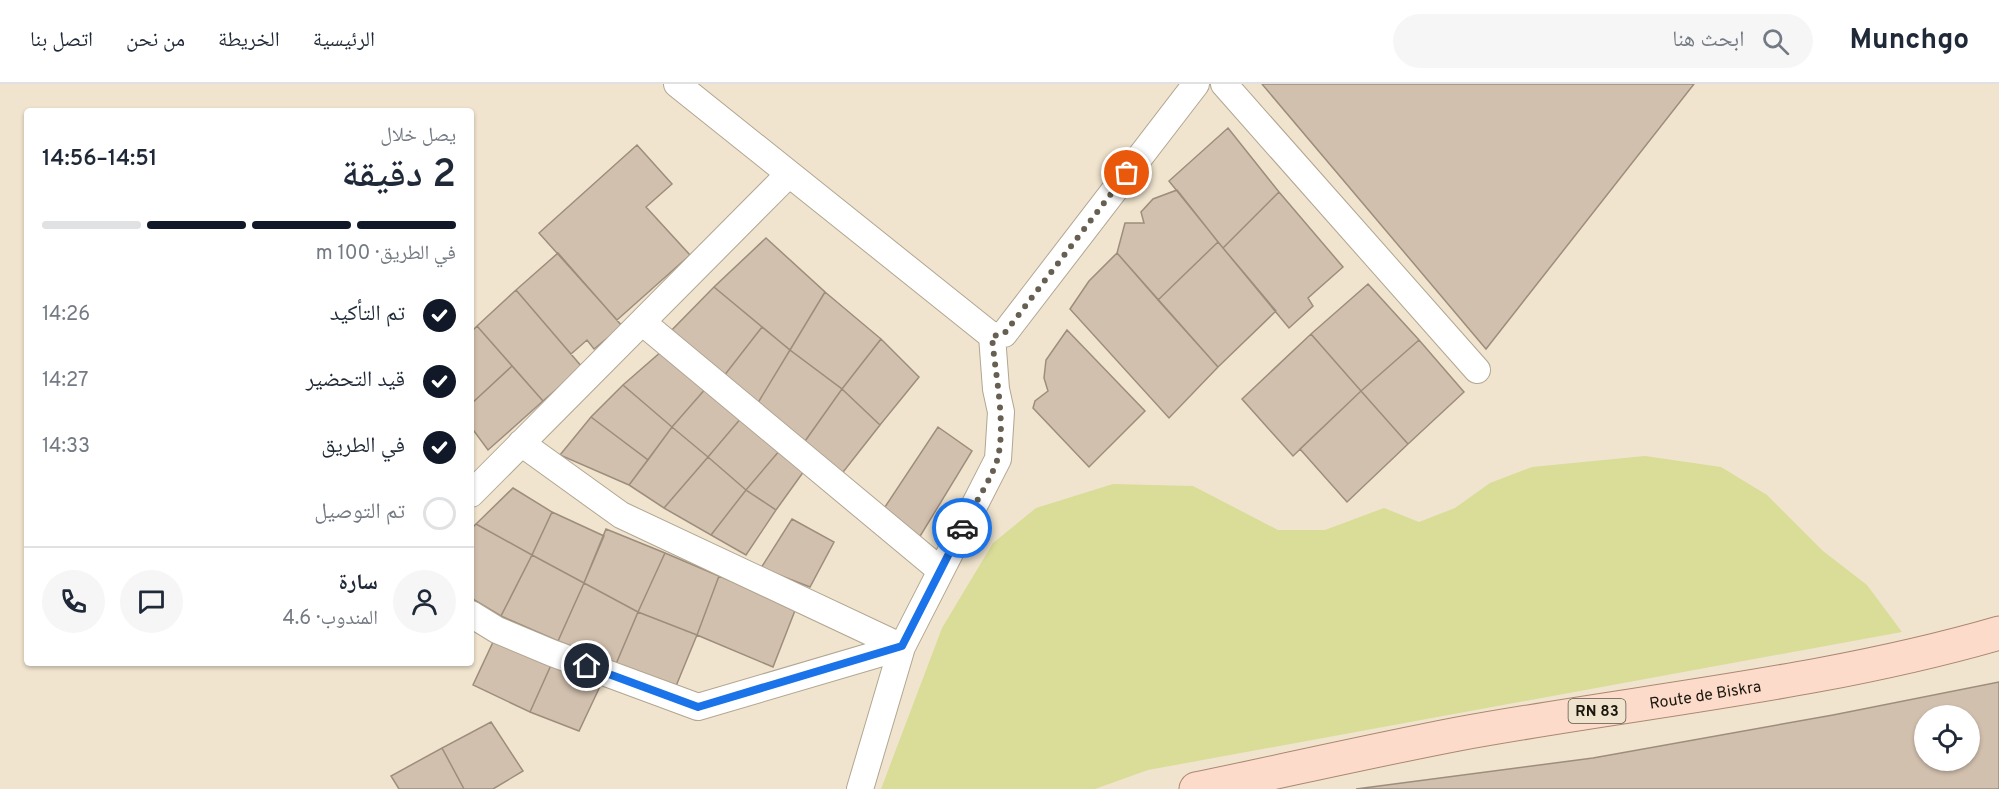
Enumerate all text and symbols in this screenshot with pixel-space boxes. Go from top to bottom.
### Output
search box [1393,14,1813,68]
text: Munchgo [1849,23,1969,59]
icon: search [1759,25,1792,58]
text: اتصل بنا [30,27,93,54]
text: من نحن [126,27,185,54]
text: الخريطة [218,27,280,54]
text: الرئيسية [313,27,375,54]
text: ابحث هنا [1672,27,1744,54]
text: يصل خلال [380,123,456,149]
text: 14:51–14:56 [42,146,157,173]
pin [1101,147,1152,198]
text: 2 دقيقة [342,152,456,201]
icon: bag [1110,156,1143,189]
text: في الطريق · 100 m [316,241,456,267]
icon: check [423,299,456,332]
text: تم التأكيد [330,301,405,328]
text: 14:26 [42,302,90,328]
icon: check [423,365,456,398]
text: قيد التحضير [306,367,405,394]
text: 14:27 [42,368,88,394]
icon: check [423,431,456,464]
text: في الطريق [321,433,405,460]
text: 14:33 [42,434,90,460]
courier [932,498,992,558]
text: تم التوصيل [314,499,405,526]
icon: car [946,512,979,545]
button: phone [42,570,105,633]
button: chat [120,570,183,633]
text: سارة [339,570,378,597]
button: person [393,570,456,633]
text: المندوب · 4.6 [282,606,378,632]
pin [561,640,612,691]
icon: home [570,649,603,682]
street label: Route de Biskra [1648,677,1763,715]
road number: RN 83 [1568,699,1626,723]
map controls [1914,705,1980,771]
button: locate [1914,705,1980,771]

